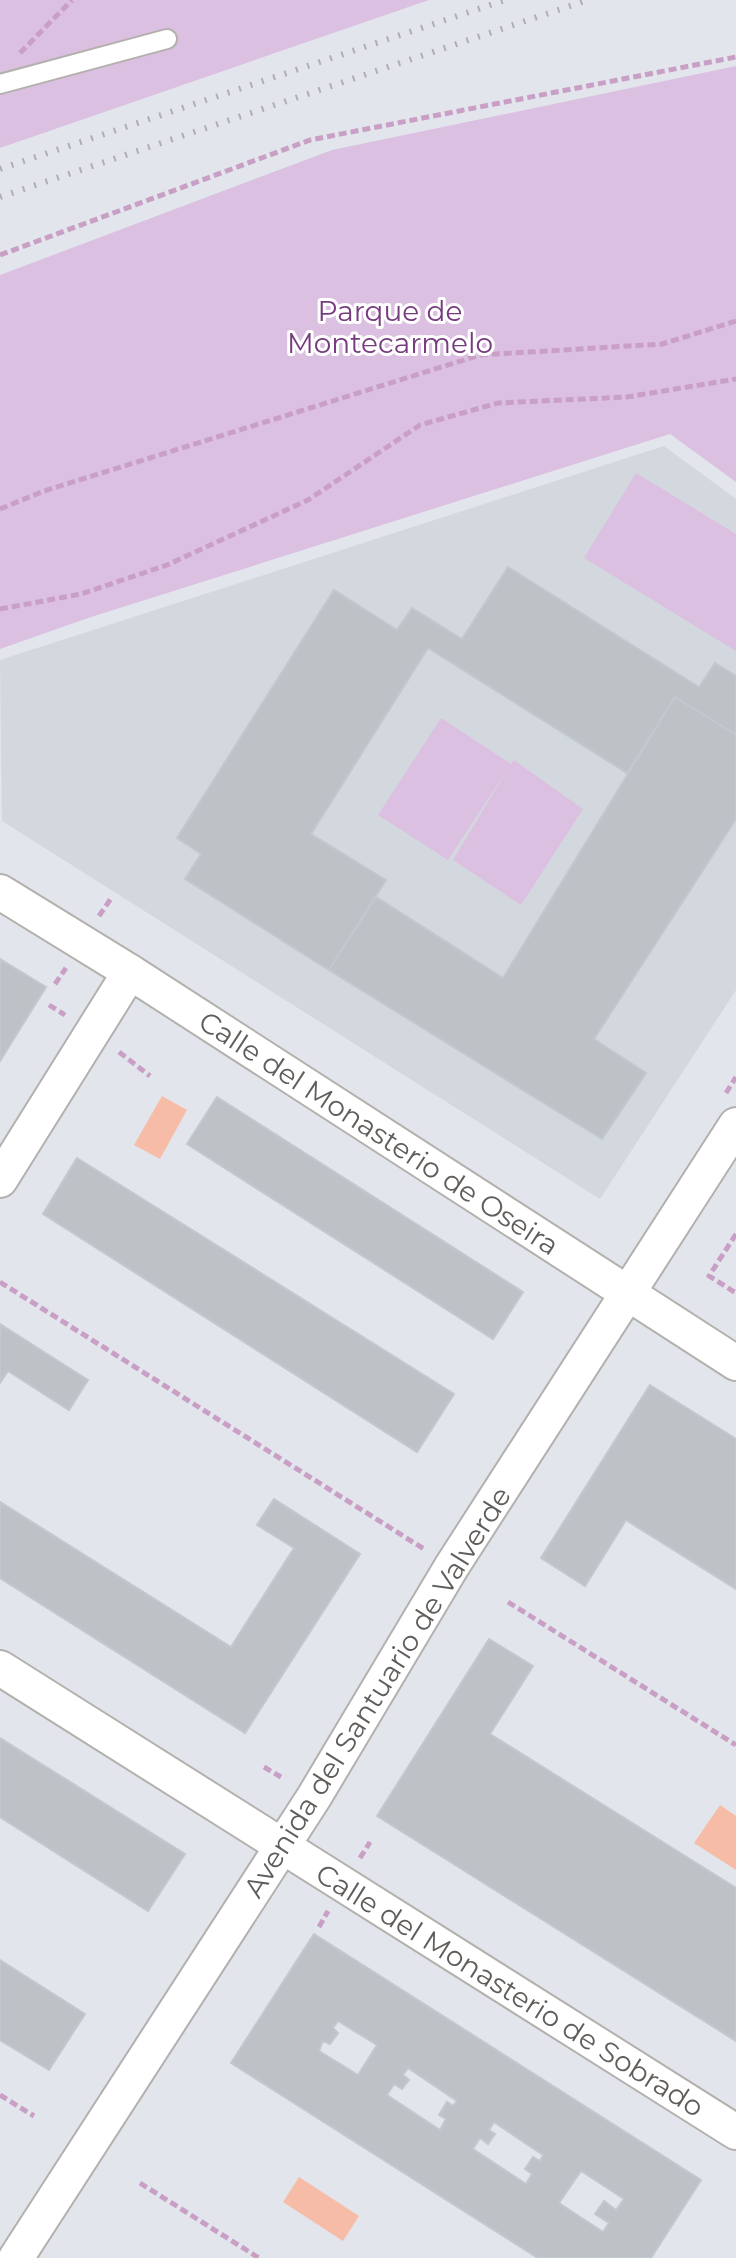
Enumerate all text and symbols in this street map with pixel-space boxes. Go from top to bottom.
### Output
park label: Parque de Montecarmelo [287,294,493,360]
street label: Calle del Monasterio de Oseira [193,1004,565,1262]
street label: Avenida del Santuario de Valverde [236,1480,518,1904]
street label: Calle del Monasterio de Sobrado [310,1856,710,2124]

